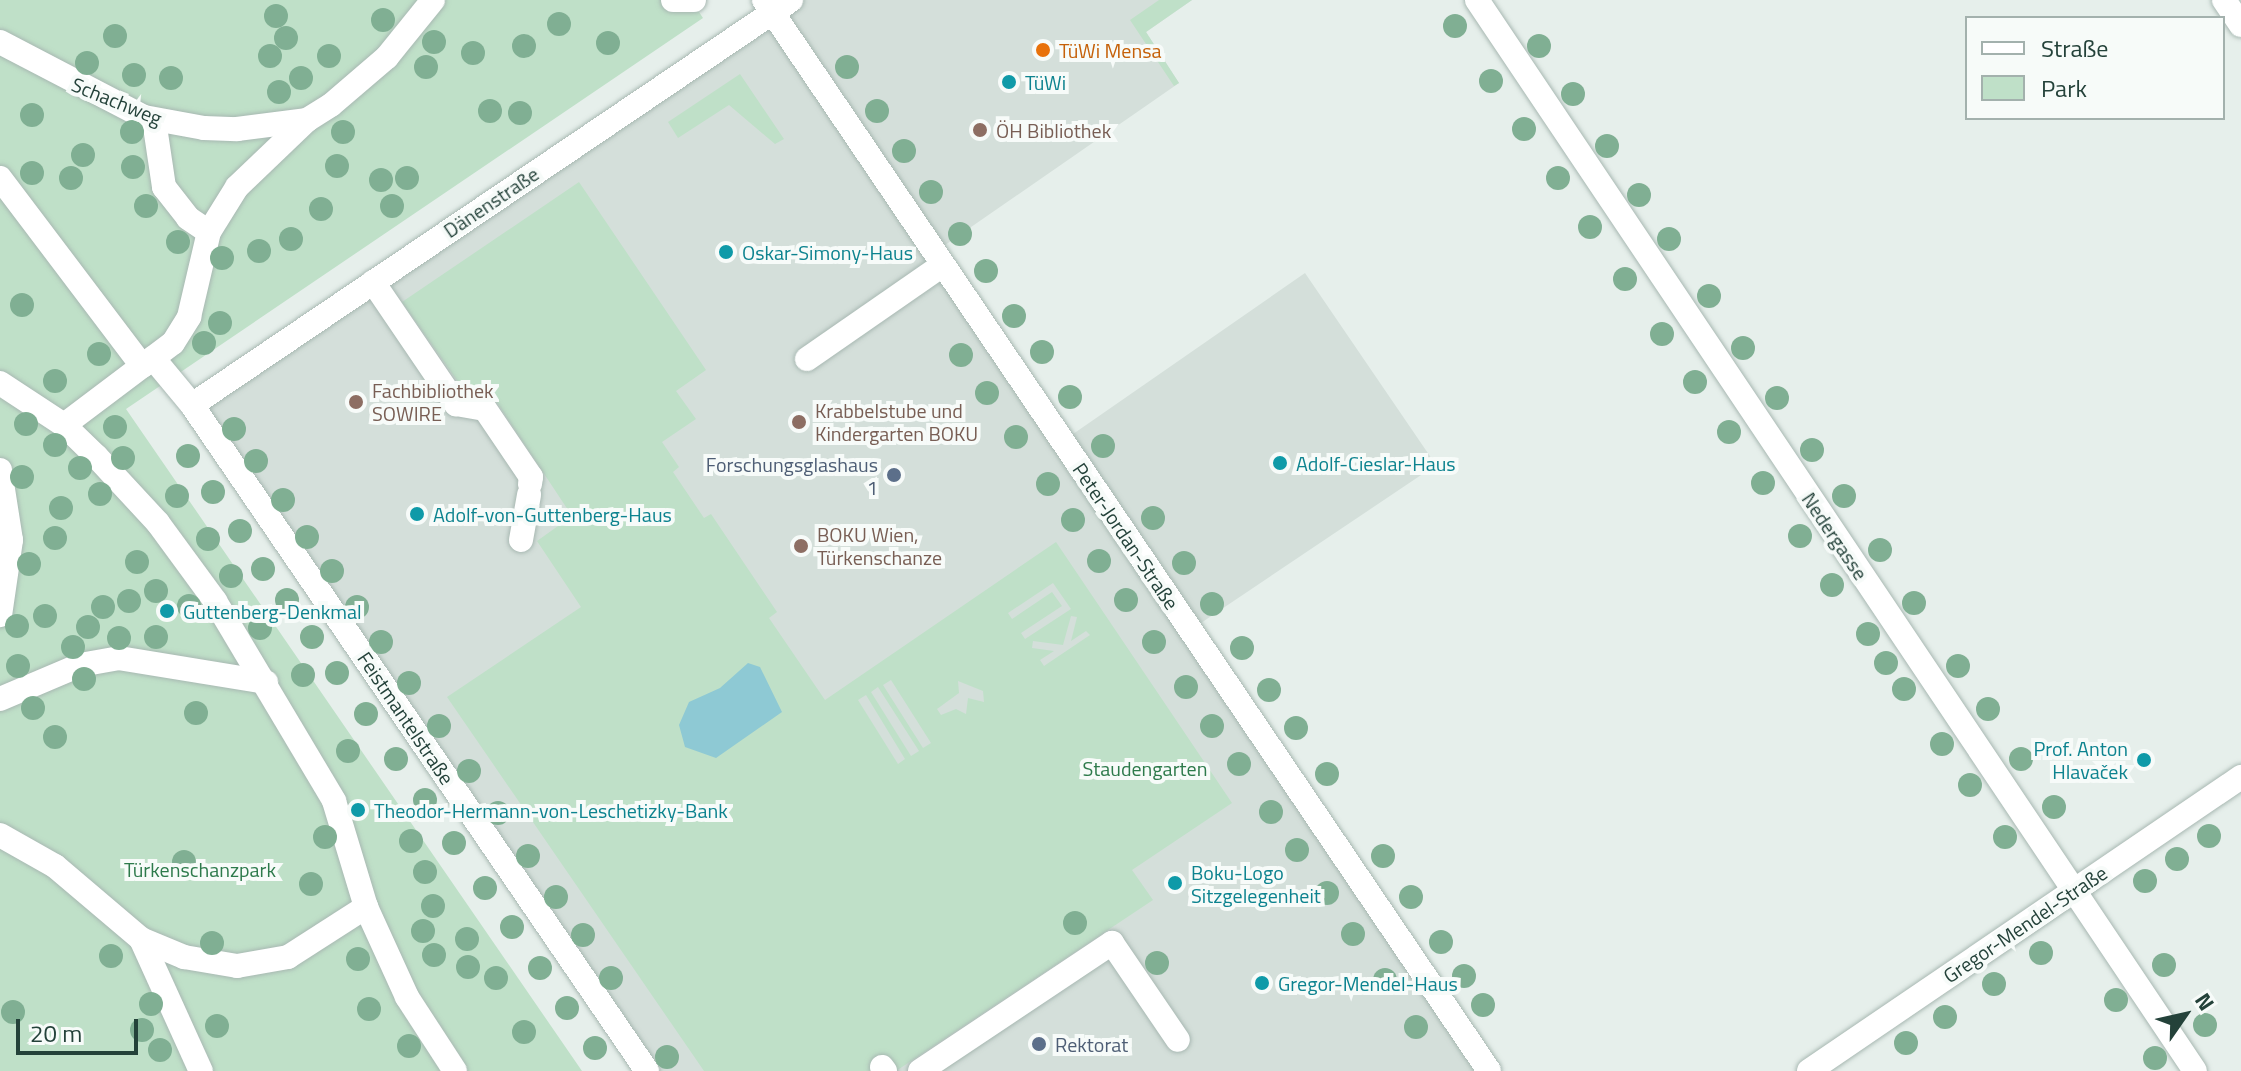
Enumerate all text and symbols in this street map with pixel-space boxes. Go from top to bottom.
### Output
legend [1965,16,2225,120]
text: Straße [2041,30,2108,66]
place label: TüWi Mensa [1059,38,1161,62]
marker: TüWi Mensa [1034,41,1052,59]
place label: TüWi [1025,70,1066,94]
text: Park [2041,70,2087,106]
street label: Schachweg [68,72,166,130]
marker: TüWi [1000,73,1018,91]
place label: ÖH Bibliothek [996,118,1111,142]
marker: ÖH Bibliothek [971,121,989,139]
street label: Dänenstraße [439,161,543,243]
place label: Oskar-Simony-Haus [742,240,913,264]
marker: Oskar-Simony-Haus [717,243,735,261]
place label: Fachbibliothek SOWIRE [372,378,494,425]
marker: Fachbibliothek SOWIRE [347,393,365,411]
place label: Krabbelstube und Kindergarten BOKU [815,398,978,445]
marker: Krabbelstube und Kindergarten BOKU [790,413,808,431]
place label: Adolf-Cieslar-Haus [1296,451,1456,475]
place label: Forschungsglashaus 1 [706,452,878,499]
marker: Adolf-Cieslar-Haus [1271,454,1289,472]
street label: Peter-Jordan-Straße [1068,458,1184,614]
marker: Forschungsglashaus 1 [885,466,903,484]
street label: Nedergasse [1797,488,1873,584]
place label: Adolf-von-Guttenberg-Haus [433,502,672,526]
marker: Adolf-von-Guttenberg-Haus [408,505,426,523]
place label: BOKU Wien, Türkenschanze [817,522,942,569]
marker: BOKU Wien, Türkenschanze [792,537,810,555]
place label: Guttenberg-Denkmal [183,599,362,623]
marker: Guttenberg-Denkmal [158,602,176,620]
street label: Feistmantelstraße [353,647,459,789]
place label: Prof. Anton Hlavaček [2033,736,2128,783]
marker: Prof. Anton Hlavaček [2135,751,2153,769]
park label: Staudengarten [1083,756,1207,780]
place label: Theodor-Hermann-von-Leschetizky-Bank [374,798,728,822]
marker: Theodor-Hermann-von-Leschetizky-Bank [349,801,367,819]
park label: Türkenschanzpark [124,857,276,881]
place label: Boku-Logo Sitzgelegenheit [1191,860,1321,907]
street label: Gregor-Mendel-Straße [1939,860,2111,988]
marker: Boku-Logo Sitzgelegenheit [1166,874,1184,892]
place label: Gregor-Mendel-Haus [1278,971,1458,995]
marker: Gregor-Mendel-Haus [1253,974,1271,992]
north arrow [2145,975,2225,1055]
text: N [2187,986,2223,1017]
scale bar [20,1003,142,1053]
text: 20 m [30,1015,82,1051]
place label: Rektorat [1055,1032,1128,1056]
marker: Rektorat [1030,1035,1048,1053]

